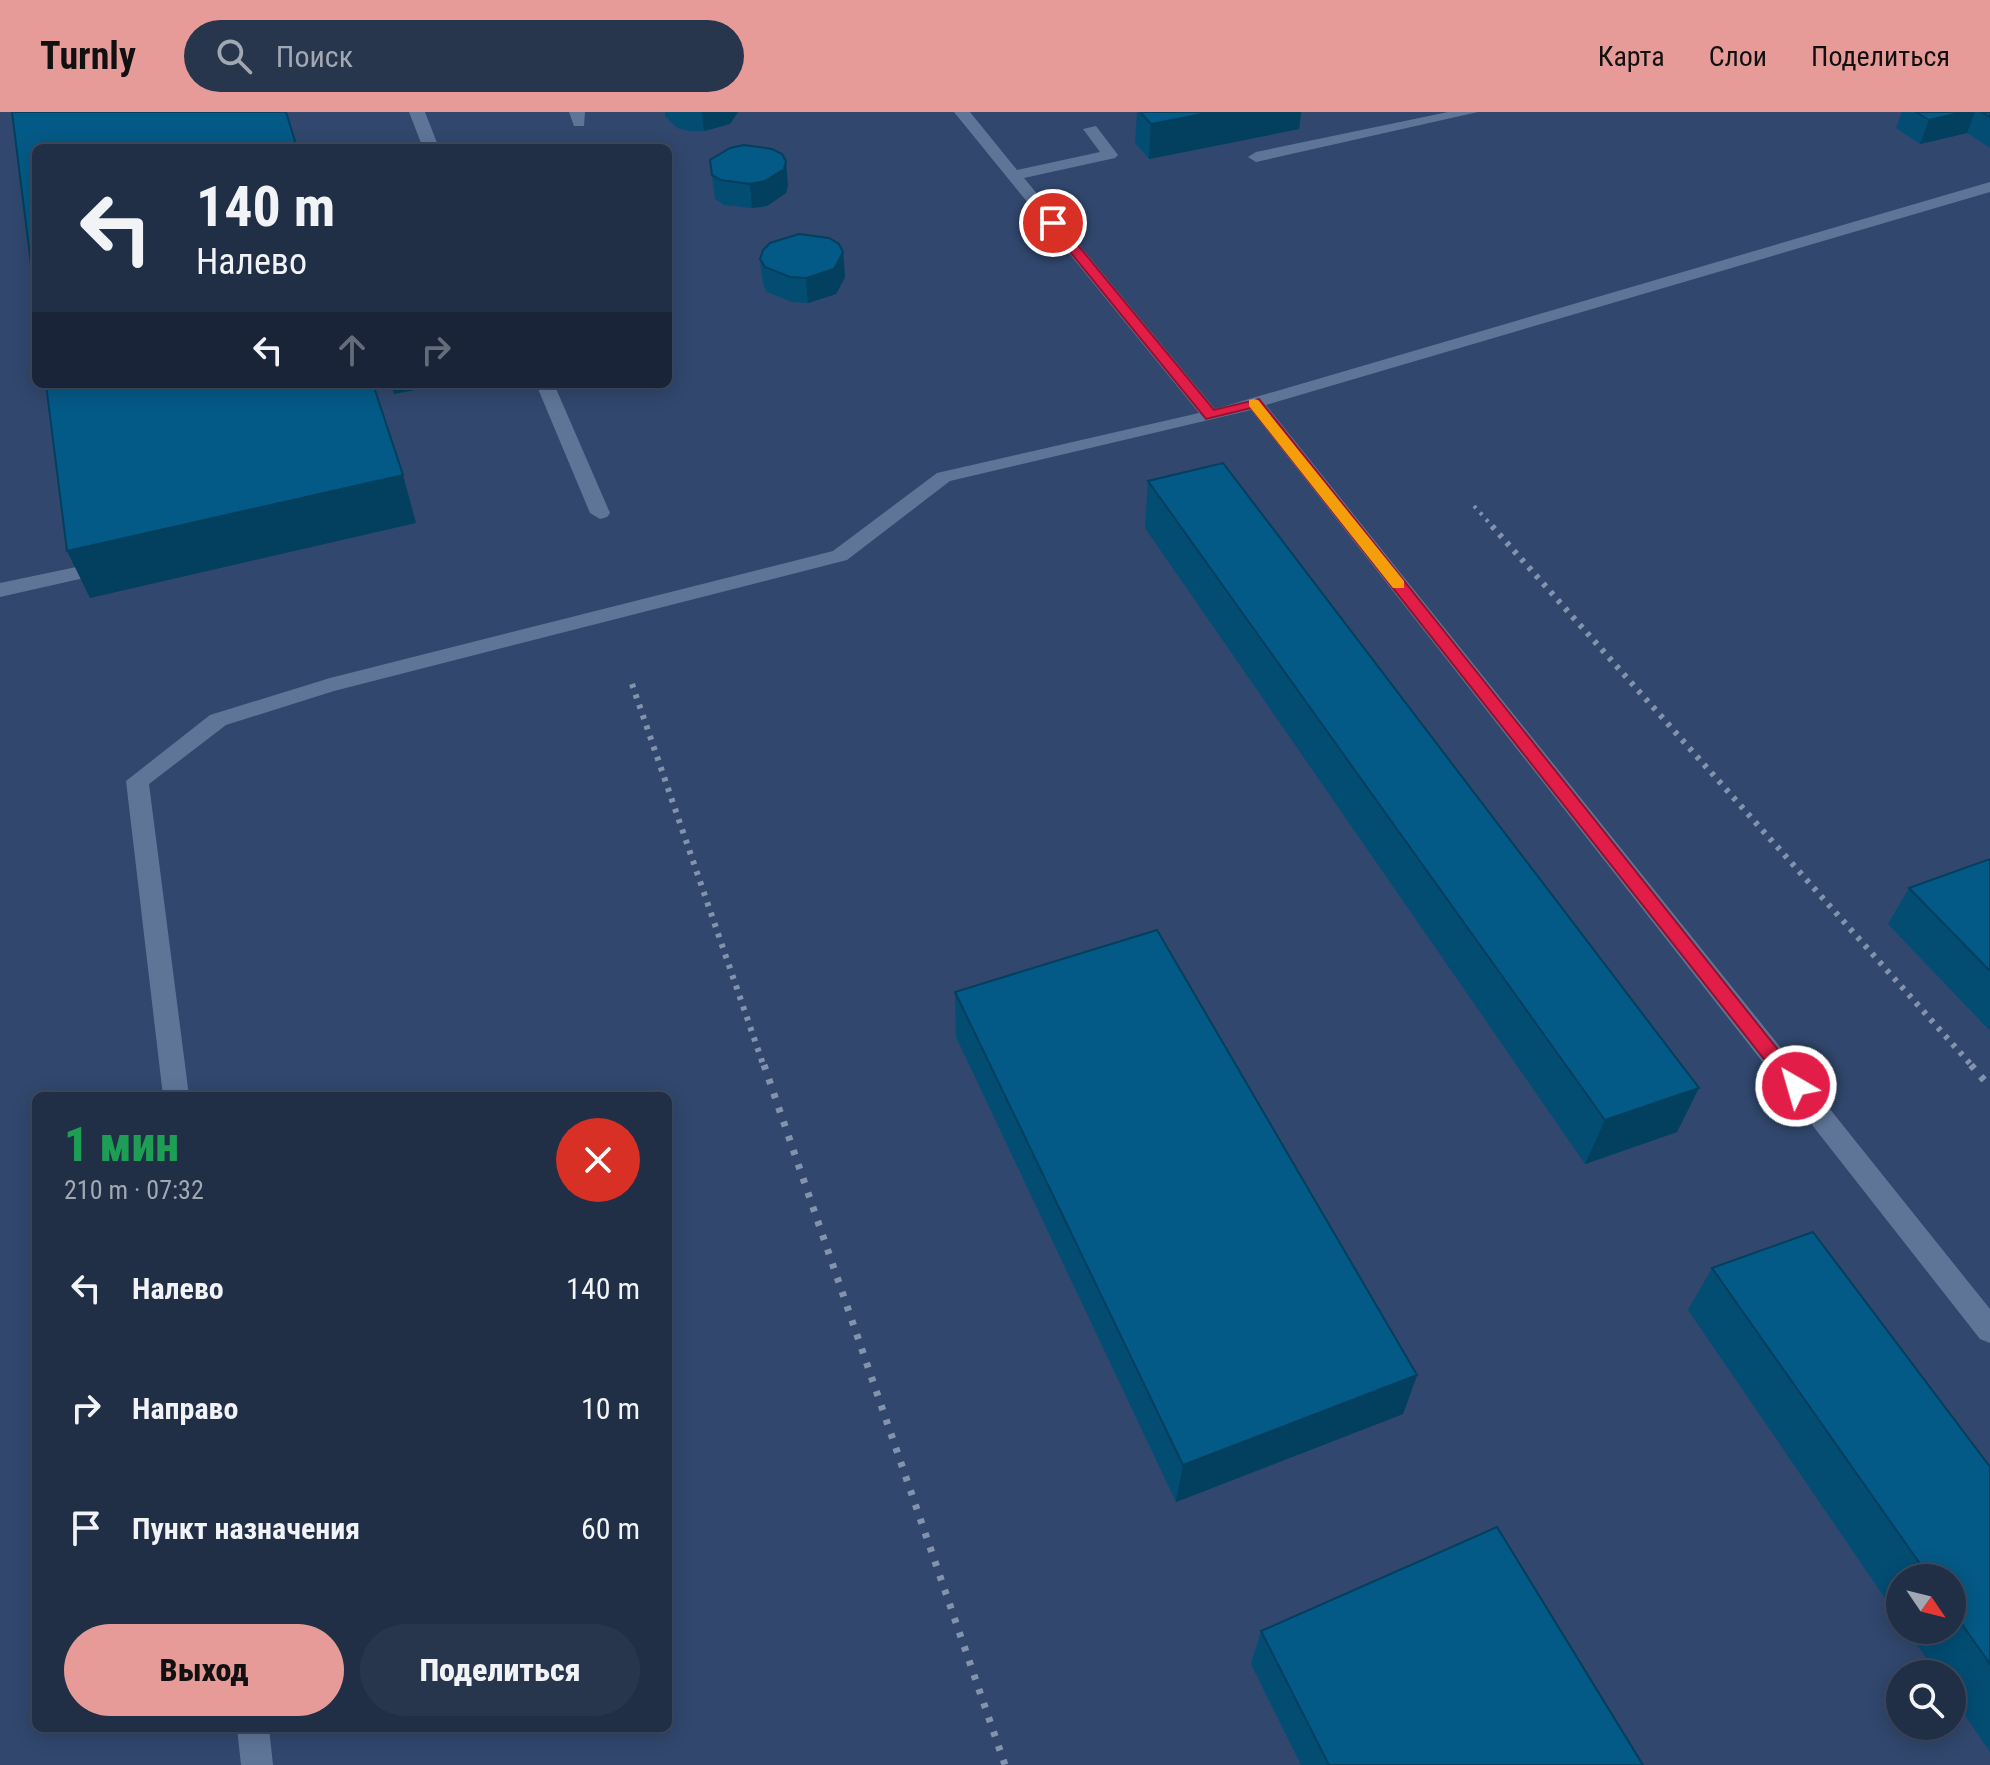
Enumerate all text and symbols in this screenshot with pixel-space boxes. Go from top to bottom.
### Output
search box [184,20,744,92]
text: Turnly [40,34,136,78]
icon: search [212,34,256,78]
text: Поиск [276,39,353,74]
text: Карта [1598,40,1665,73]
text: Слои [1709,40,1767,73]
text: Поделиться [1811,40,1950,73]
text: 140 m [196,174,335,240]
icon: left [64,176,168,280]
pin [1019,189,1087,257]
icon: arrive [1031,201,1075,245]
text: Налево [196,241,307,283]
icon: left [246,328,290,372]
icon: ahead [330,328,374,372]
icon: right [414,328,458,372]
position arrow [1754,1044,1838,1128]
text: 1 мин [64,1116,179,1173]
button: close [556,1118,640,1202]
text: 210 m · 07:32 [64,1175,204,1205]
icon: left [64,1266,108,1310]
text: Налево [132,1271,224,1306]
text: 140 m [566,1271,640,1306]
icon: right [64,1386,108,1430]
text: Направо [132,1391,238,1426]
text: 10 m [581,1391,640,1426]
icon: arrive [64,1506,108,1550]
text: Пункт назначения [132,1511,360,1546]
text: 60 m [581,1511,640,1546]
north arrow [1886,1564,1966,1644]
map controls [1886,1564,1966,1740]
button: Выход [64,1624,344,1716]
button: Поделиться [360,1624,640,1716]
button: search [1886,1660,1966,1740]

